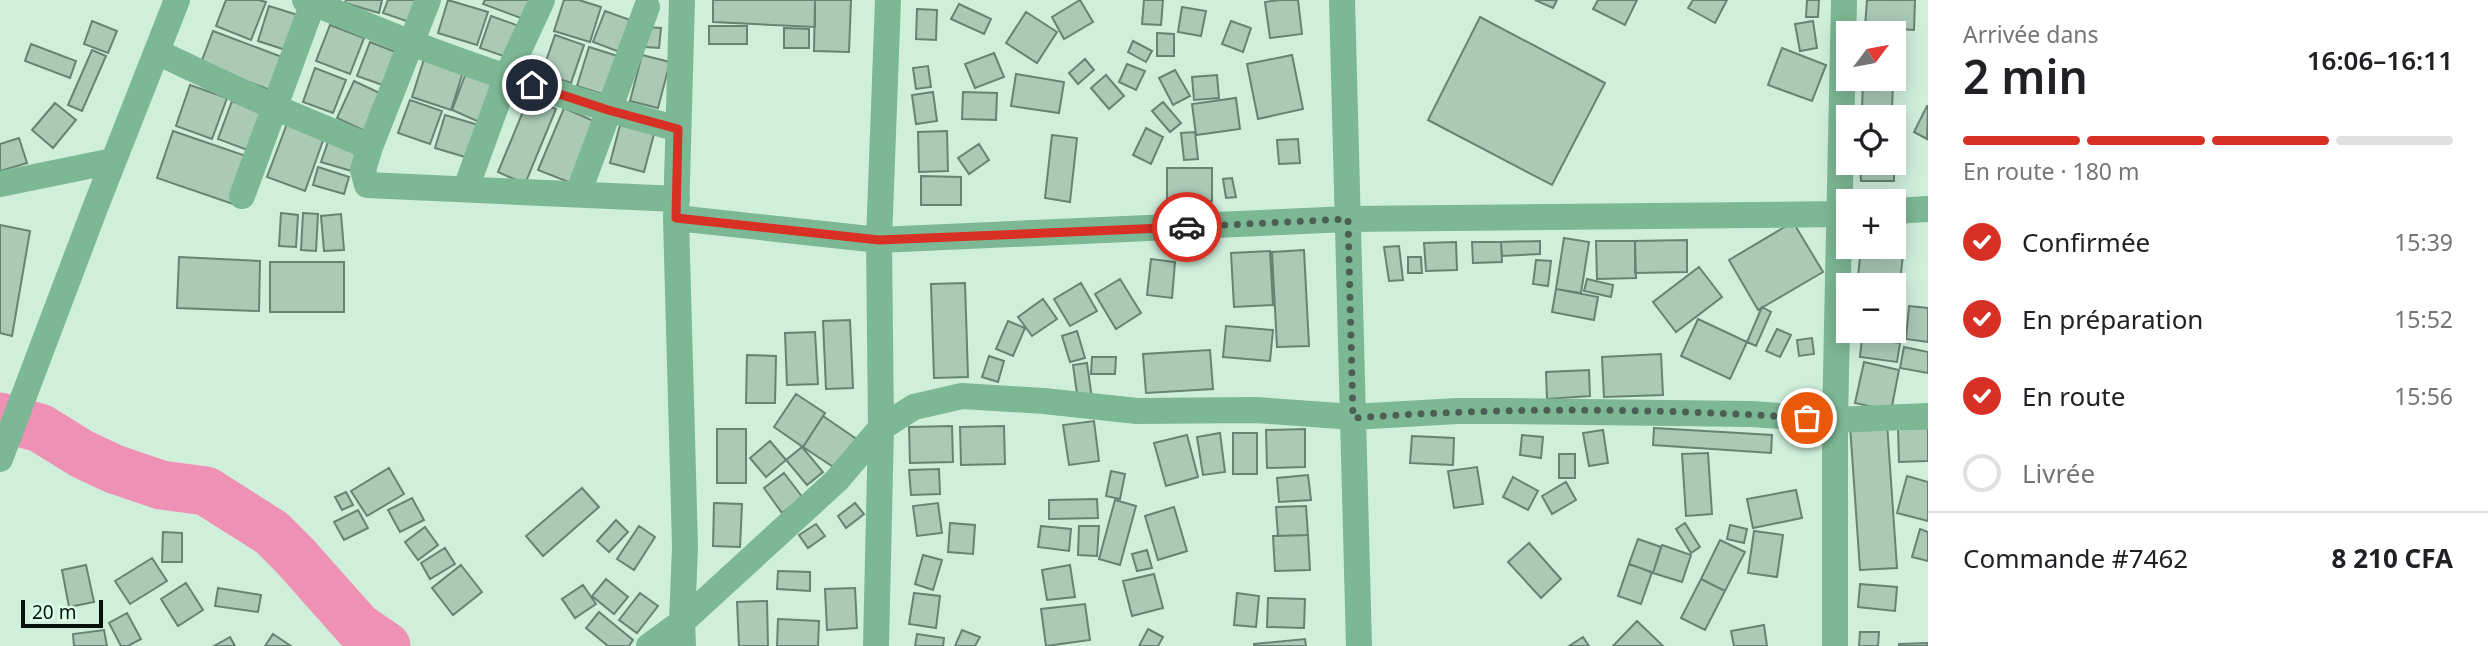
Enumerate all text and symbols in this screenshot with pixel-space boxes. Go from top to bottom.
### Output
text: Arrivée dans [1963,18,2099,50]
north arrow [1836,21,1906,91]
map controls [1836,21,1906,343]
text: 16:06–16:11 [2307,42,2453,78]
text: 2 min [1963,45,2088,107]
pin [502,55,562,115]
icon: home [513,66,551,104]
button: locate [1836,105,1906,175]
text: En route · 180 m [1963,155,2140,187]
button: + [1836,189,1906,259]
courier [1152,192,1222,262]
icon: car [1168,208,1206,246]
icon: check [1963,223,2001,261]
text: Confirmée [2022,224,2150,260]
text: 15:39 [2394,226,2453,258]
button: − [1836,273,1906,343]
icon: check [1963,300,2001,338]
text: En préparation [2022,301,2203,337]
text: 15:52 [2394,303,2453,335]
icon: check [1963,377,2001,415]
text: En route [2022,378,2125,414]
text: 15:56 [2394,380,2453,412]
pin [1777,388,1837,448]
icon: bag [1788,399,1826,437]
text: Livrée [2022,455,2095,491]
text: Commande #7462 [1963,540,2188,576]
text: 8 210 CFA [2332,540,2453,576]
scale bar [21,597,103,629]
text: 20 m [32,599,76,625]

